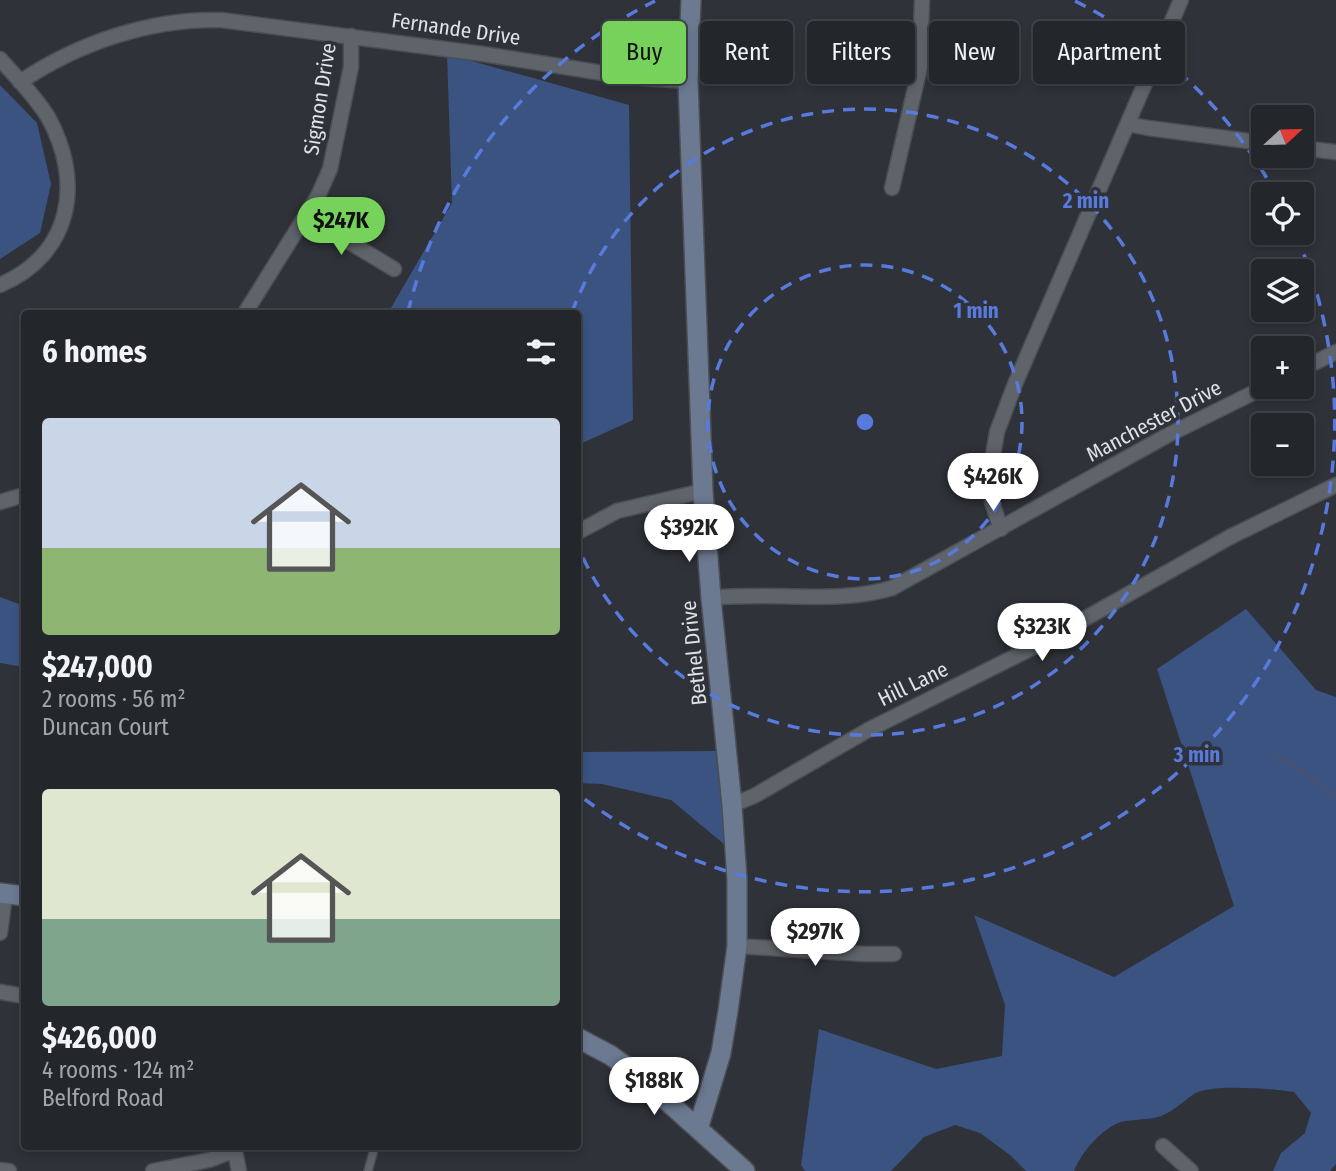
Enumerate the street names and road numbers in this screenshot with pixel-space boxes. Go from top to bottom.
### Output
street label: Fernande Drive [390,7,522,51]
street label: Sigmon Drive [298,41,342,157]
street label: Manchester Drive [1082,374,1226,468]
street label: Bethel Drive [676,599,712,707]
street label: Hill Lane [874,656,952,712]

